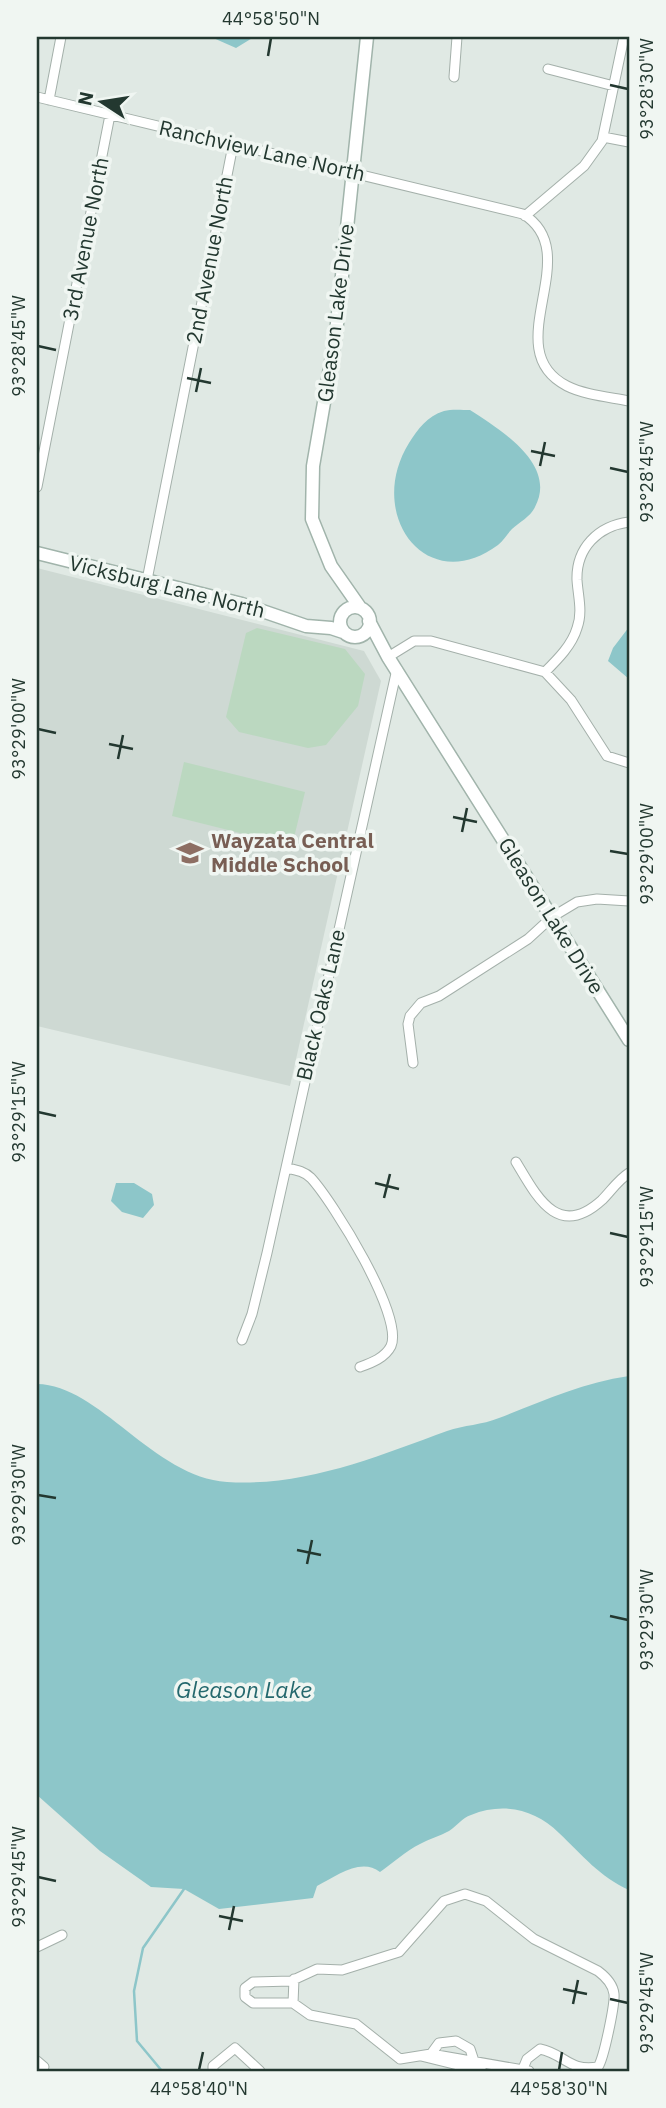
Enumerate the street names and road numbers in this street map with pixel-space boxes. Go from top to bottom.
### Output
street label: Ranchview Lane North [156,113,368,187]
street label: 3rd Avenue North [55,155,115,323]
street label: 2nd Avenue North [179,173,239,346]
street label: Gleason Lake Drive [310,222,360,404]
street label: Vicksburg Lane North [66,548,268,624]
street label: Gleason Lake Drive [492,832,611,999]
street label: Black Oaks Lane [289,926,351,1083]

